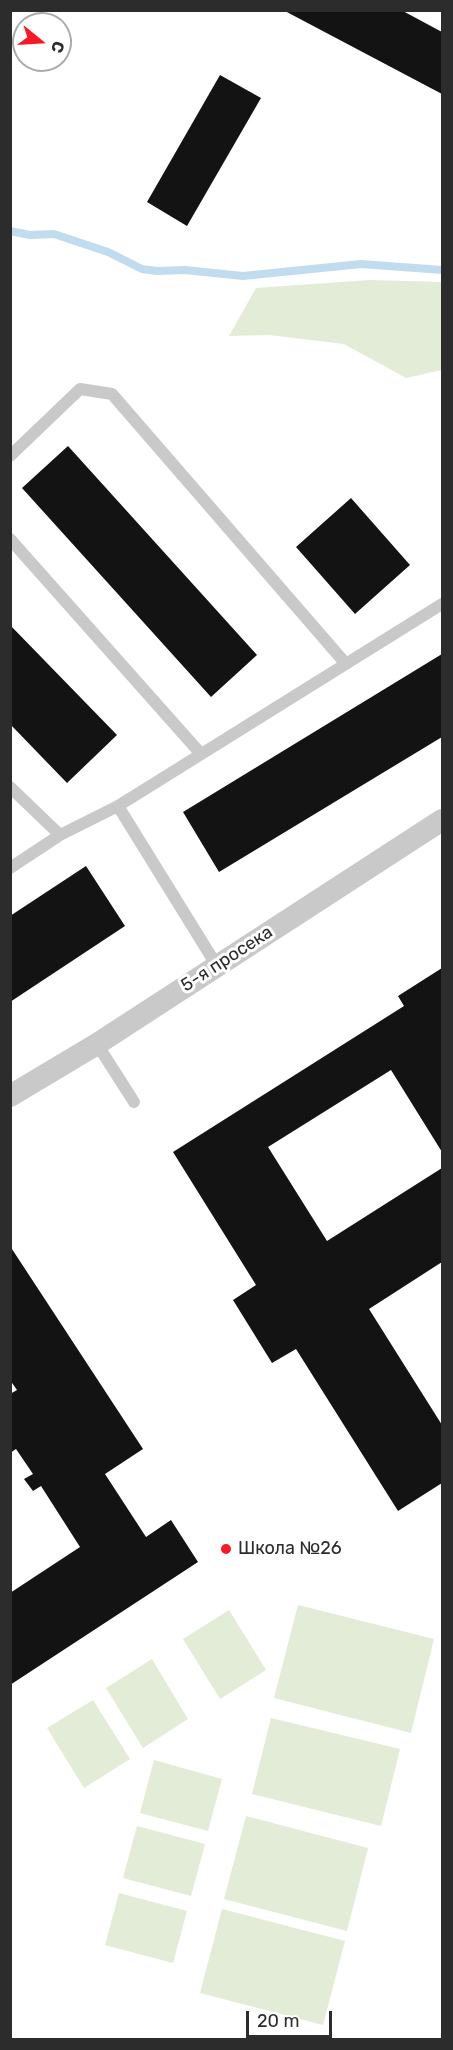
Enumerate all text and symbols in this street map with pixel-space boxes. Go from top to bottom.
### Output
north arrow [12,12,72,72]
text: С [47,39,68,55]
street label: 5-я просека [177,921,277,997]
place label: Школа №26 [238,1538,342,1560]
marker: Школа №26 [219,1542,233,1556]
scale bar [249,1999,334,2037]
text: 20 m [257,2010,299,2032]

